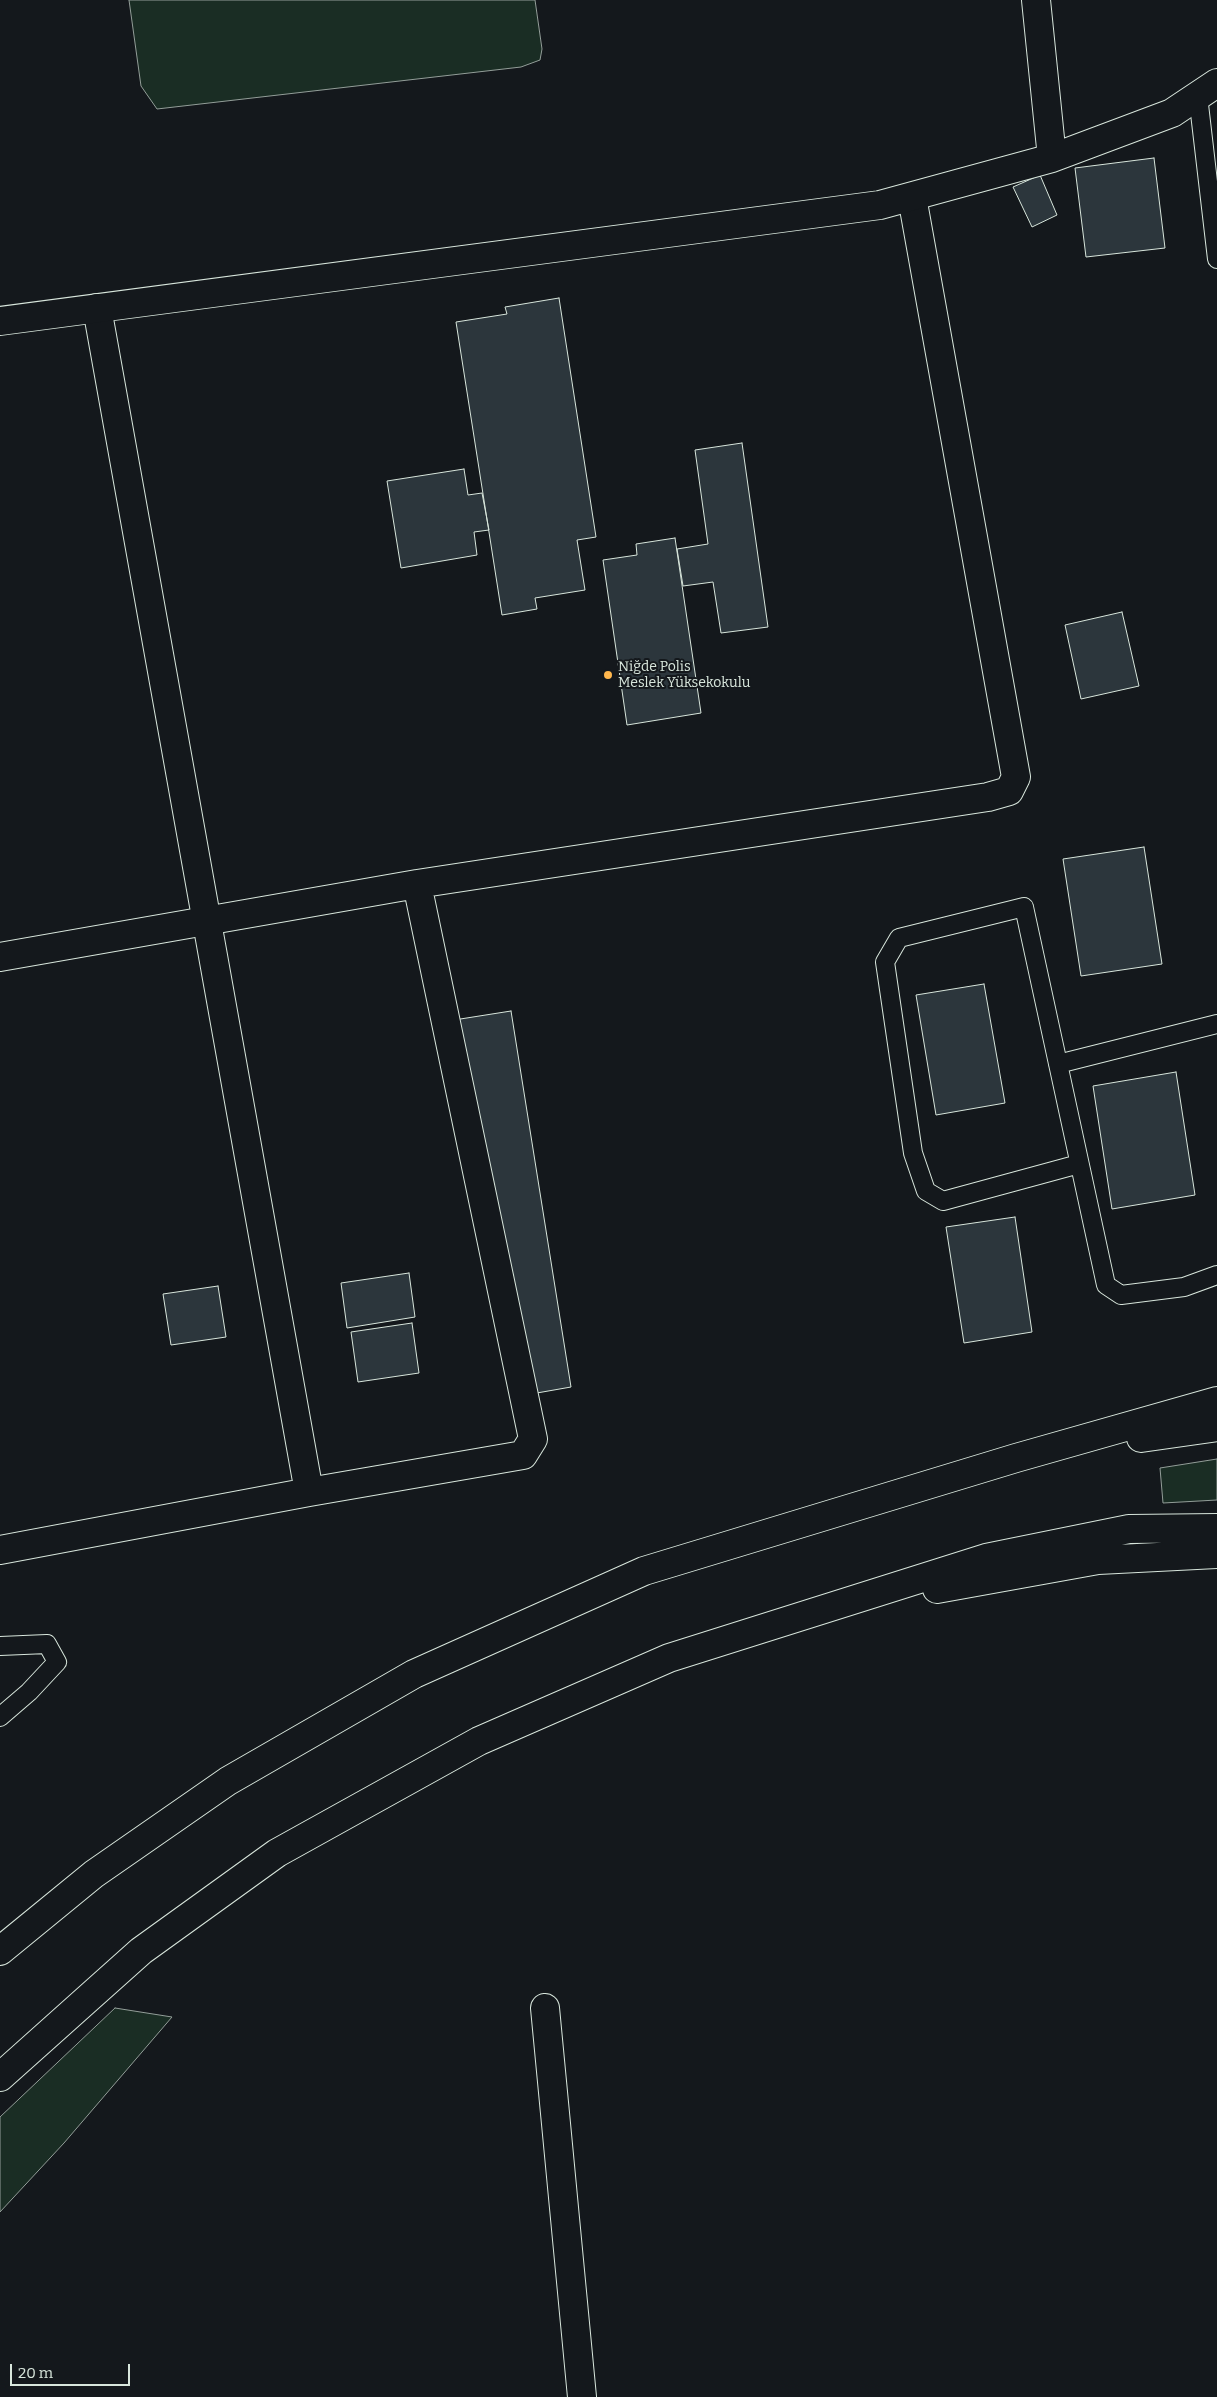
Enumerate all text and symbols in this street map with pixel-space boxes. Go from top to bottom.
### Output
place label: Niğde Polis Meslek Yüksekokulu [618,659,751,692]
marker: Niğde Polis Meslek Yüksekokulu [602,669,614,681]
scale bar [12,2354,132,2386]
text: 20 m [18,2364,53,2382]

